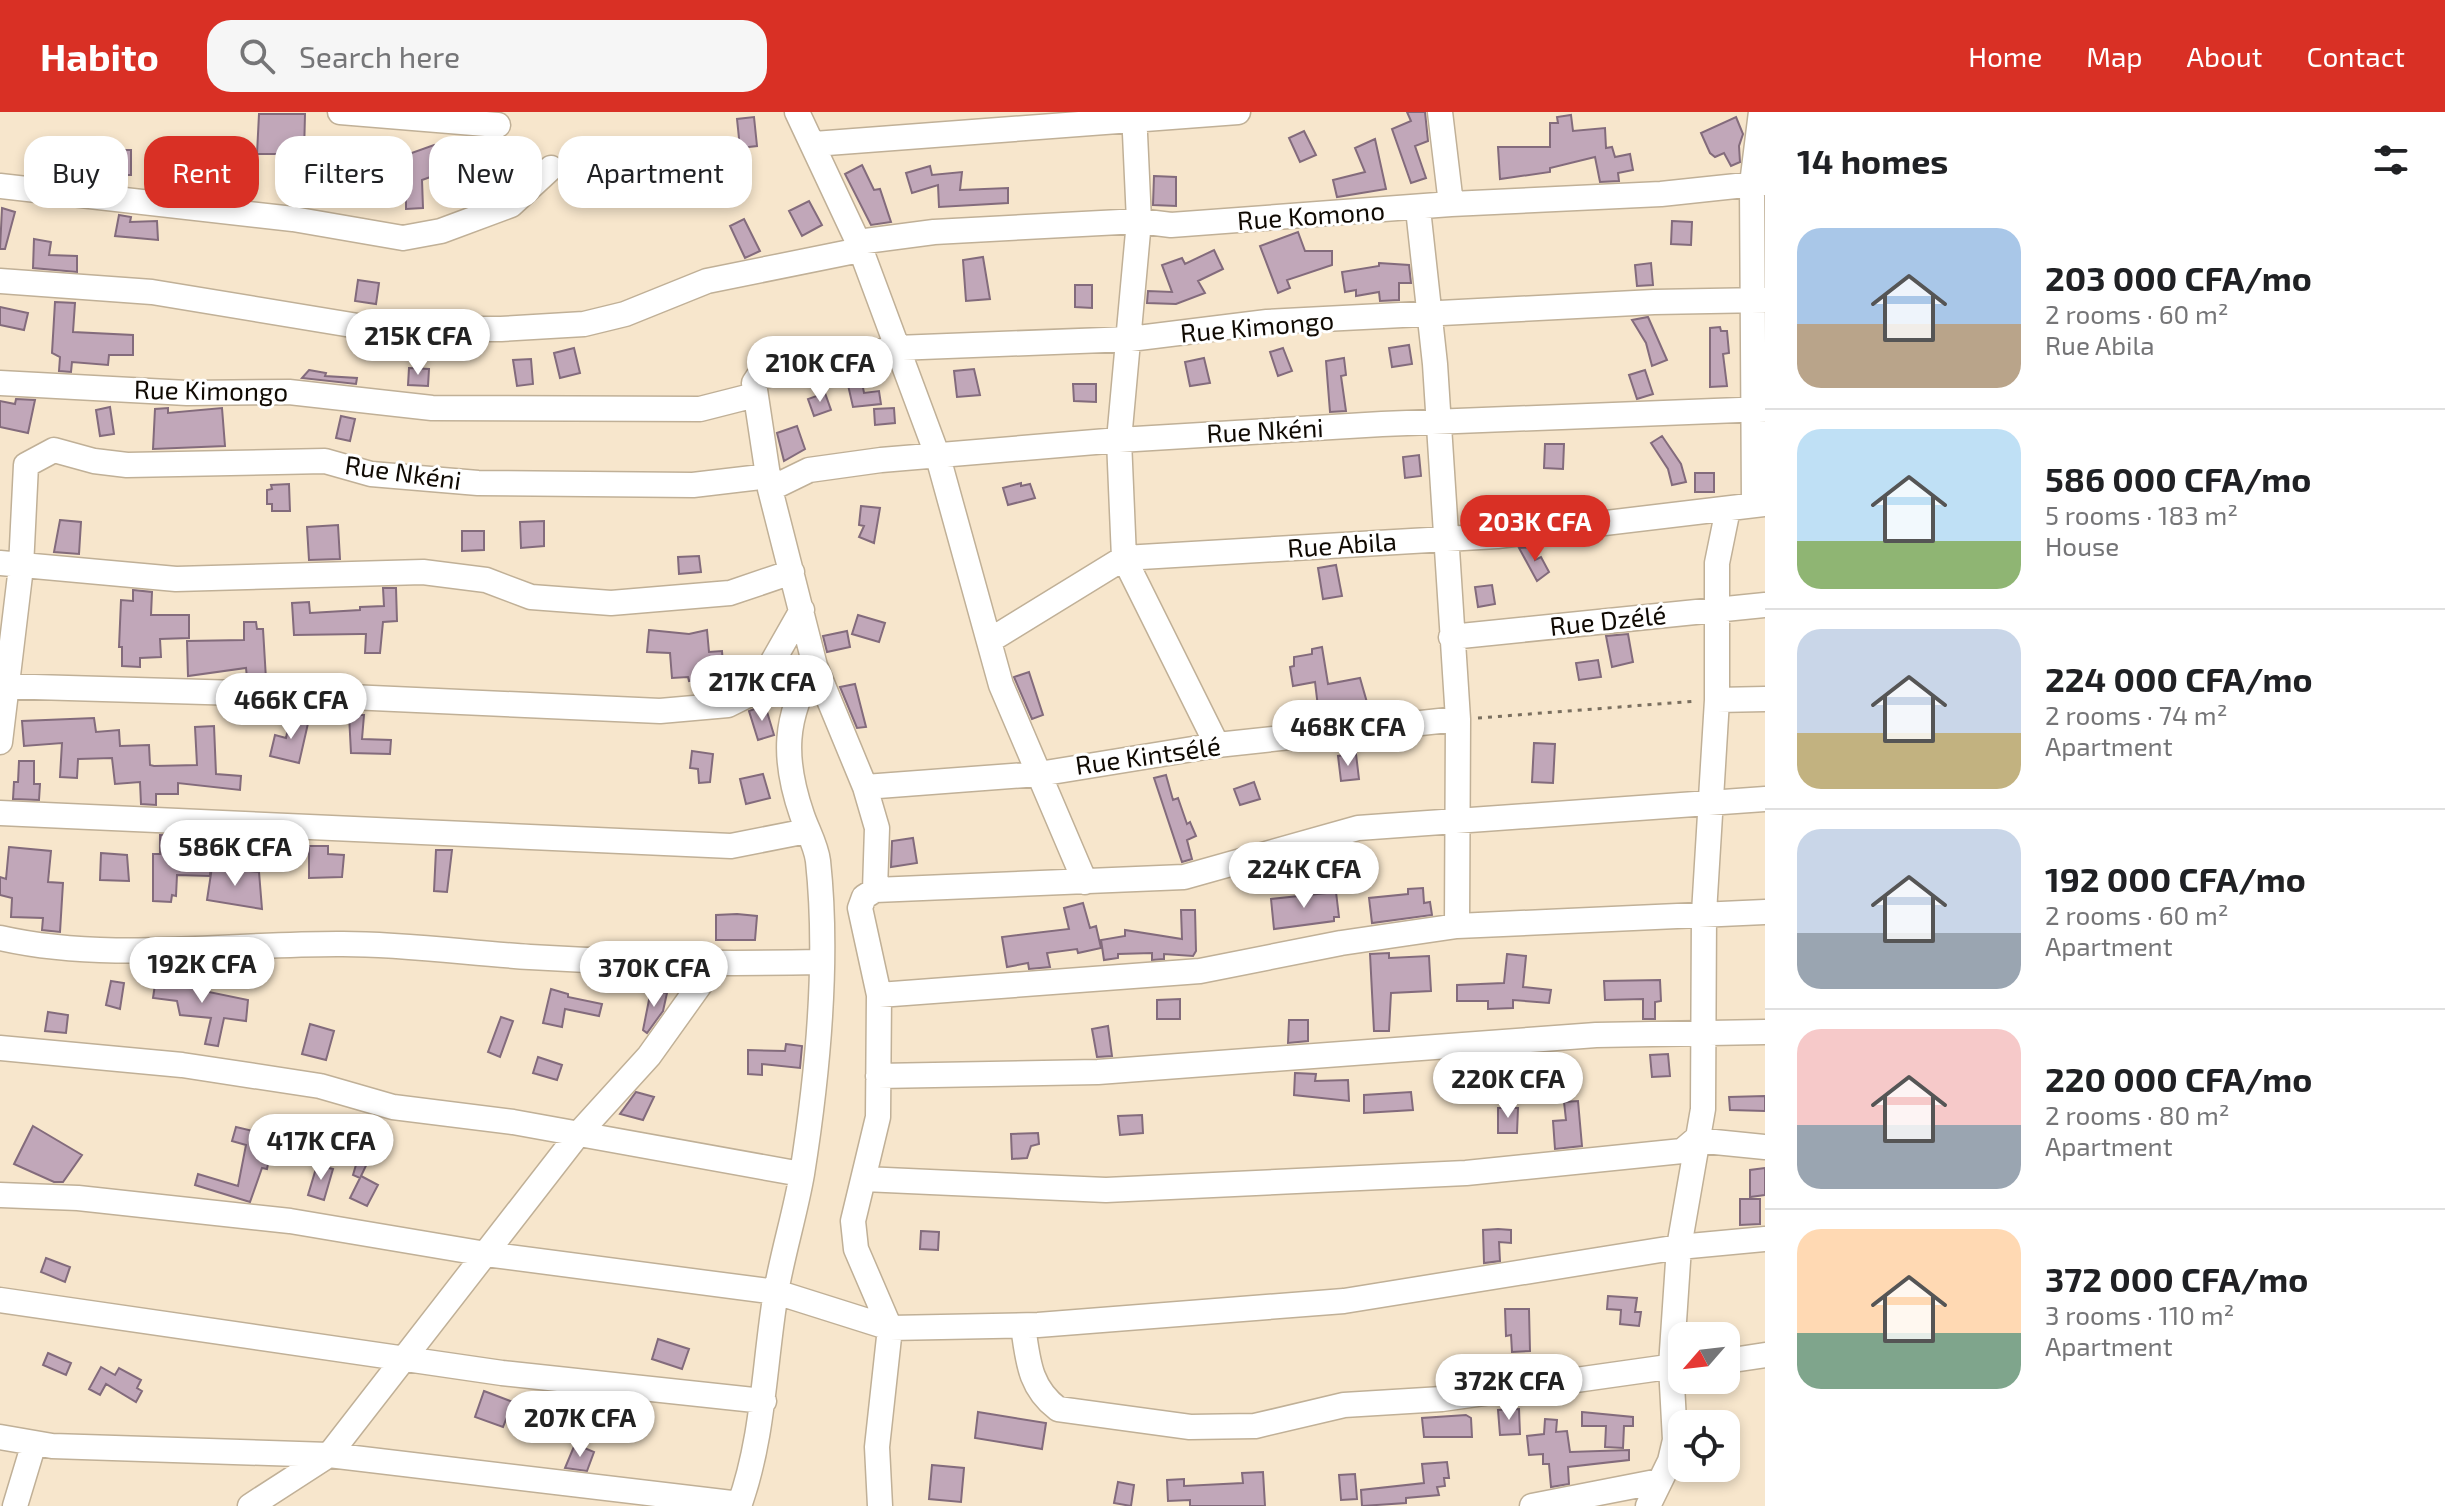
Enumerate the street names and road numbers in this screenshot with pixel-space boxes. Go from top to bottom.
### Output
street label: Rue Komono [1236,194,1386,235]
street label: Rue Kimongo [1179,303,1335,348]
street label: Rue Kimongo [134,373,288,406]
street label: Rue Nkéni [1206,411,1324,448]
street label: Rue Nkéni [343,448,463,495]
street label: Rue Abila [1286,524,1398,563]
street label: Rue Dzélé [1548,598,1668,641]
street label: Rue Kintsélé [1073,729,1222,780]

